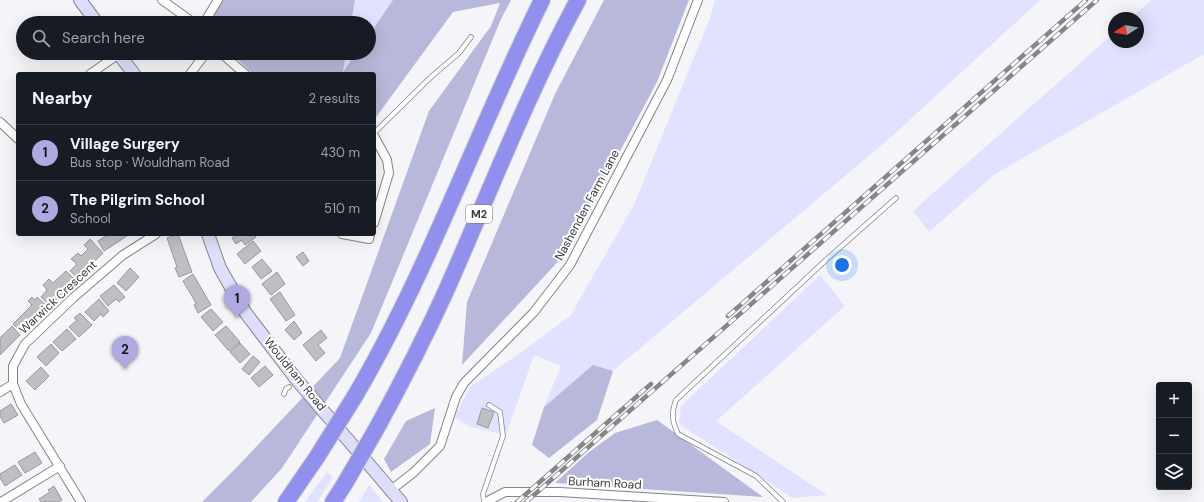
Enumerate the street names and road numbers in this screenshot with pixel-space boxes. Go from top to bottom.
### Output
street label: Nashenden Farm Lane [551,147,623,263]
road number: M2 [466,205,492,223]
street label: Warwick Crescent [16,256,101,337]
street label: Wouldham Road [260,334,330,414]
street label: Burham Road [568,473,642,493]

